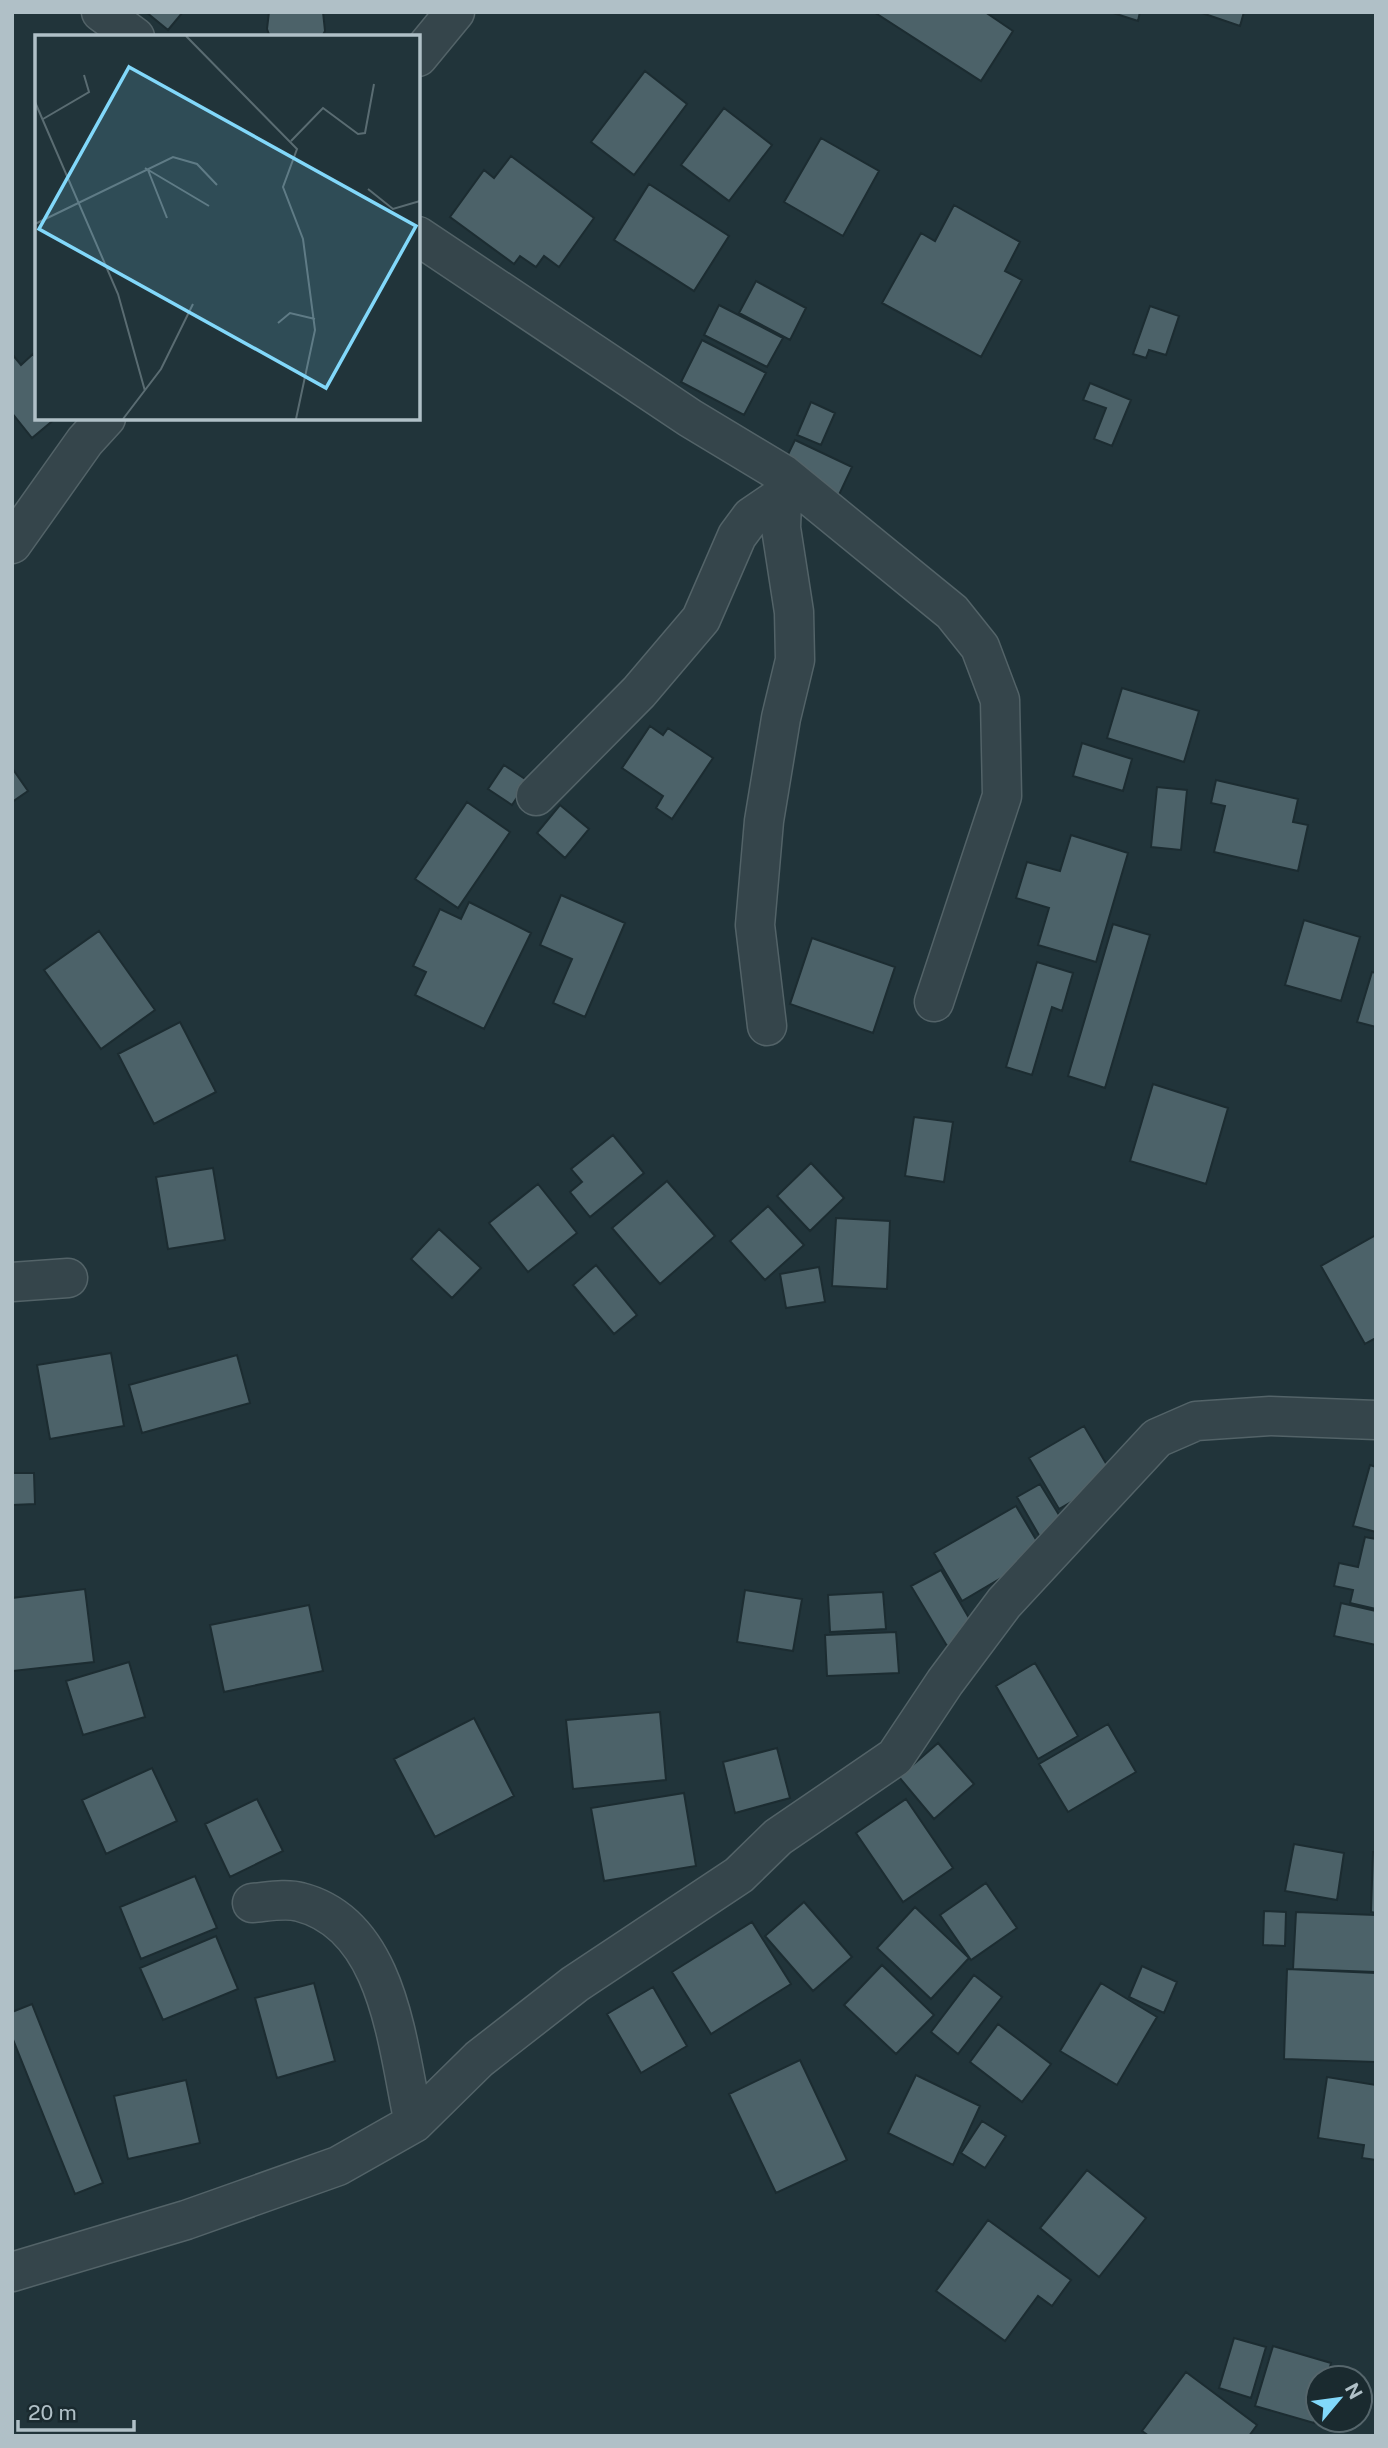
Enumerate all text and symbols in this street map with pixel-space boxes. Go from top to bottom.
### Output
inset map [35,35,420,420]
north arrow [1304,2364,1374,2434]
text: N [1341,2379,1367,2403]
scale bar [18,2388,133,2432]
text: 20 m [28,2400,77,2425]

